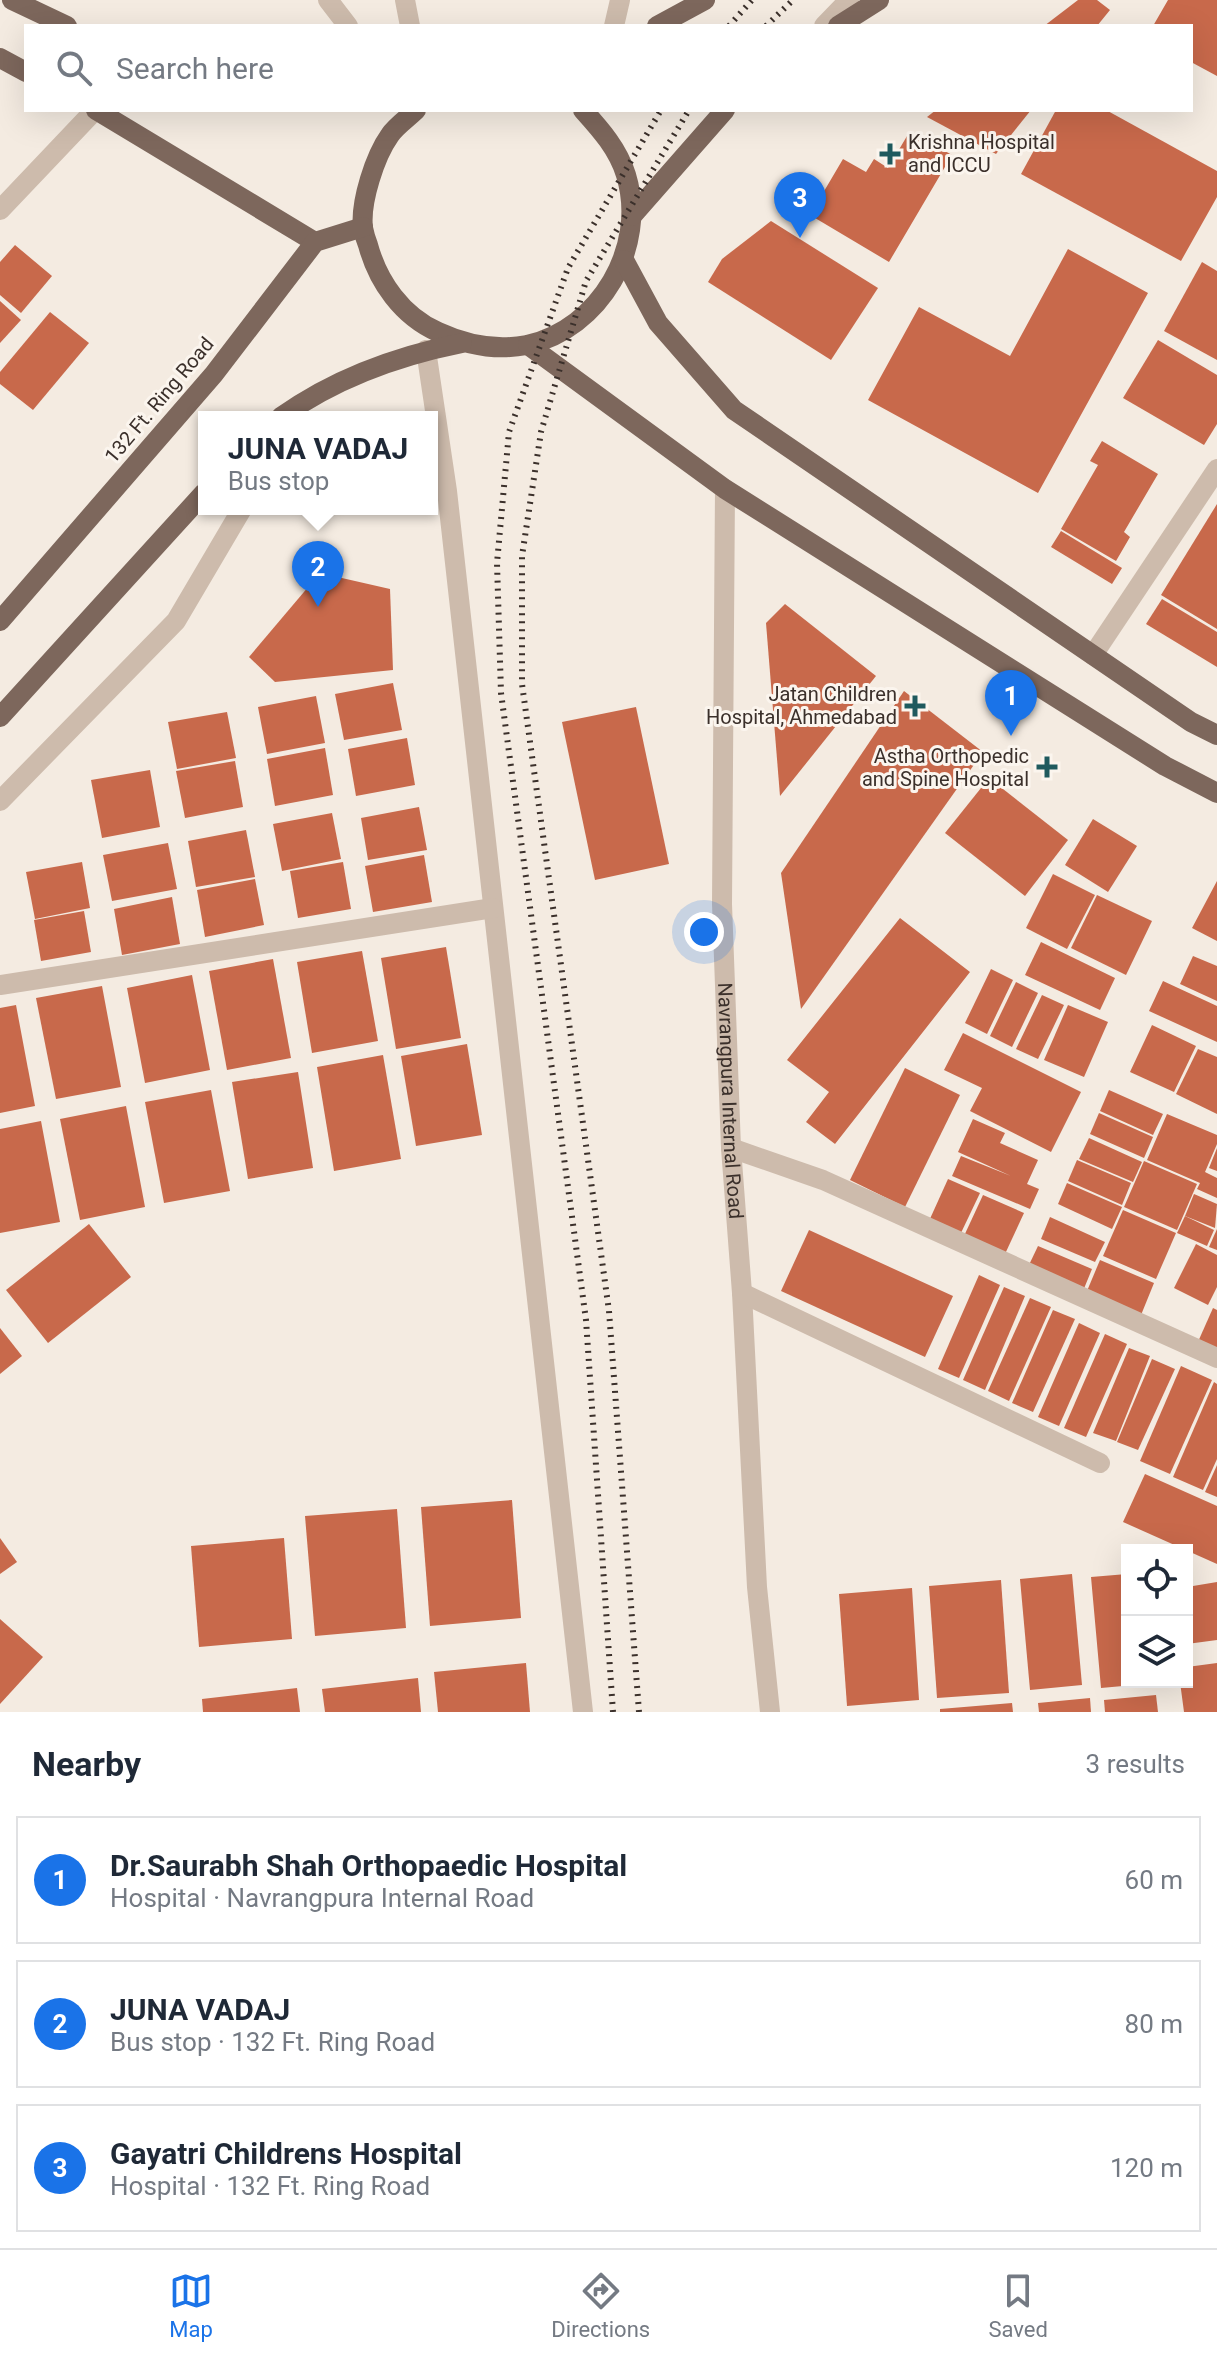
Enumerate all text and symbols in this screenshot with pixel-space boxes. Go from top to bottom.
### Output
search box [24,24,1193,112]
icon: search [52,46,96,90]
text: Search here [116,51,274,86]
place label: Krishna Hospital and ICCU [908,130,1055,177]
marker: Krishna Hospital and ICCU [879,143,901,165]
pin: 3 [774,172,826,238]
street label: 132 Ft. Ring Road [99,332,219,468]
popup [198,411,438,515]
text: JUNA VADAJ [228,431,408,466]
text: Bus stop [228,466,329,496]
pin: 2 [292,541,344,607]
pin: 1 [985,670,1037,736]
place label: Jatan Children Hospital, Ahmedabad [706,682,897,729]
marker: Jatan Children Hospital, Ahmedabad [904,695,926,717]
place label: Astha Orthopedic and Spine Hospital [862,744,1029,791]
marker: Astha Orthopedic and Spine Hospital [1036,756,1058,778]
your location [684,912,724,952]
street label: Navrangpura Internal Road [713,982,748,1220]
map controls [1121,1544,1193,1688]
button: locate [1121,1544,1193,1616]
button: layers [1121,1616,1193,1688]
text: Nearby [32,1744,141,1784]
text: 3 results [1086,1749,1185,1779]
text: Dr.Saurabh Shah Orthopaedic Hospital [110,1848,627,1883]
text: 1 [53,1865,67,1895]
text: 60 m [1125,1865,1183,1895]
text: Hospital · Navrangpura Internal Road [110,1883,534,1913]
text: JUNA VADAJ [110,1992,290,2027]
text: 2 [53,2009,67,2039]
text: 80 m [1125,2009,1183,2039]
text: Bus stop · 132 Ft. Ring Road [110,2027,435,2057]
text: Gayatri Childrens Hospital [110,2136,462,2171]
text: 3 [53,2153,67,2183]
text: 120 m [1110,2153,1183,2183]
text: Hospital · 132 Ft. Ring Road [110,2171,430,2201]
tab: Map [169,2269,213,2342]
tab: Directions [551,2269,650,2342]
tab: Saved [988,2269,1048,2342]

